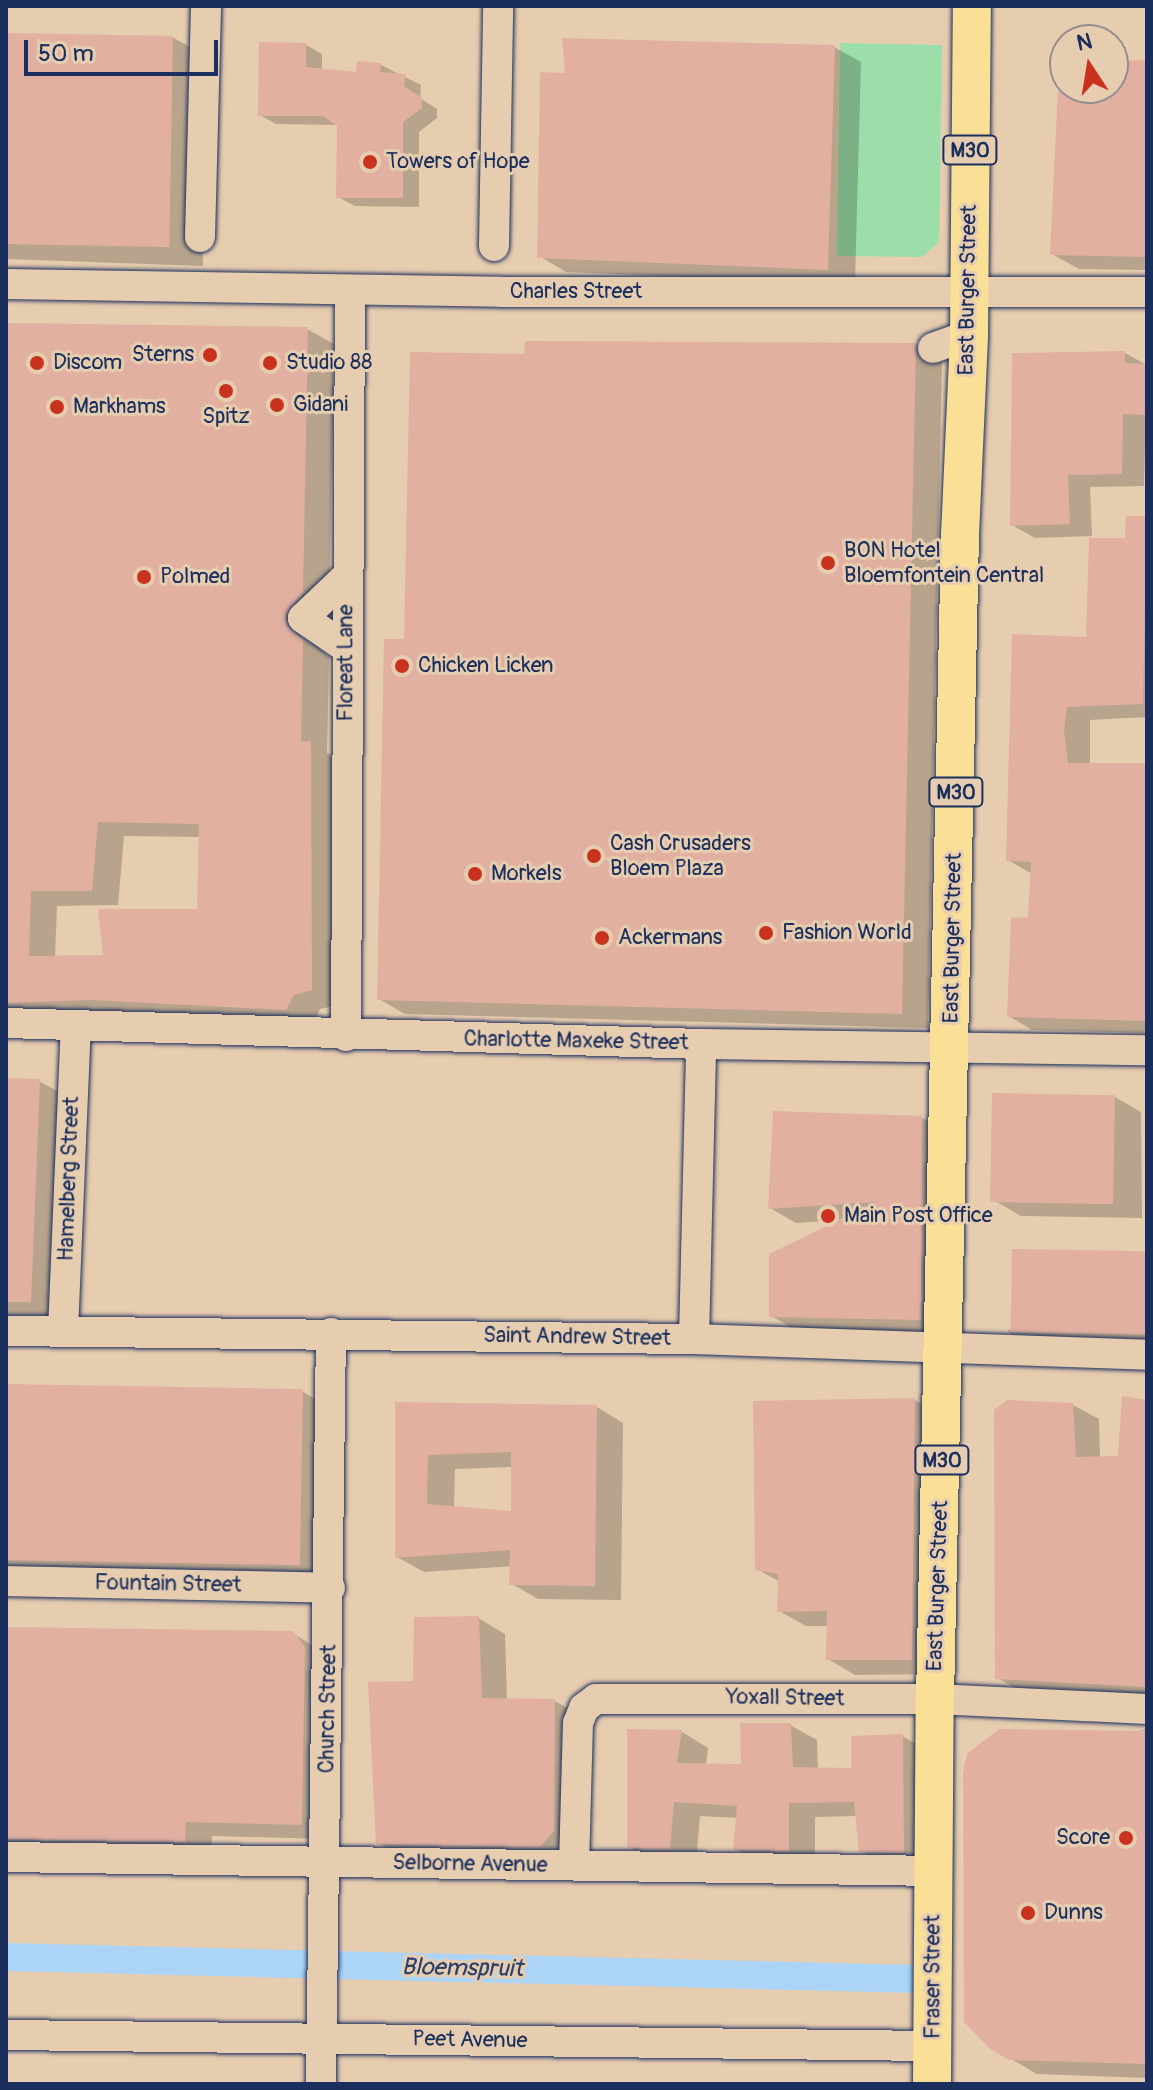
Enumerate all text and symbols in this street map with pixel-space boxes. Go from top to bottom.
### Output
scale bar [28,24,222,74]
north arrow [1049,24,1129,104]
text: N [1074,27,1095,58]
text: 50 m [38,39,94,68]
road number: M30 [942,134,998,166]
place label: Towers of Hope [386,149,530,175]
marker: Towers of Hope [361,153,379,171]
street label: East Burger Street [953,204,983,376]
street label: Charles Street [510,279,642,305]
place label: Sterns [132,342,194,368]
marker: Sterns [201,346,219,364]
place label: Discom [53,350,122,376]
place label: Studio 88 [286,350,372,376]
marker: Discom [28,354,46,372]
marker: Studio 88 [261,354,279,372]
marker: Spitz [217,382,235,400]
place label: Gidani [293,392,348,418]
place label: Markhams [73,394,166,420]
marker: Gidani [268,396,286,414]
marker: Markhams [48,398,66,416]
place label: Spitz [202,404,250,430]
place label: BON Hotel Bloemfontein Central [844,537,1044,588]
marker: BON Hotel Bloemfontein Central [819,554,837,572]
place label: Polmed [160,564,230,590]
marker: Polmed [135,568,153,586]
street label: Floreat Lane [333,604,359,722]
place label: Chicken Licken [418,653,554,679]
marker: Chicken Licken [393,657,411,675]
road number: M30 [928,776,984,808]
place label: Cash Crusaders Bloem Plaza [610,830,751,882]
marker: Cash Crusaders Bloem Plaza [585,847,603,865]
street label: East Burger Street [938,852,968,1024]
place label: Morkels [491,861,562,887]
marker: Morkels [466,865,484,883]
place label: Fashion World [782,920,912,946]
marker: Fashion World [757,924,775,942]
place label: Ackermans [618,925,722,951]
marker: Ackermans [593,929,611,947]
street label: Charlotte Maxeke Street [463,1026,689,1056]
street label: Hamelberg Street [53,1096,85,1262]
place label: Main Post Office [844,1203,993,1229]
marker: Main Post Office [819,1207,837,1225]
street label: Saint Andrew Street [483,1322,671,1352]
road number: M30 [914,1444,970,1476]
street label: East Burger Street [922,1500,954,1672]
street label: Fountain Street [94,1570,242,1598]
street label: Church Street [314,1644,342,1774]
street label: Yoxall Street [726,1684,844,1712]
place label: Score [1056,1825,1110,1851]
marker: Score [1117,1829,1135,1847]
street label: Selborne Avenue [392,1849,548,1879]
place label: Dunns [1044,1900,1103,1926]
marker: Dunns [1019,1904,1037,1922]
street label: Fraser Street [920,1915,946,2039]
water label: Bloemspruit [401,1953,523,1983]
street label: Peet Avenue [412,2026,528,2054]

